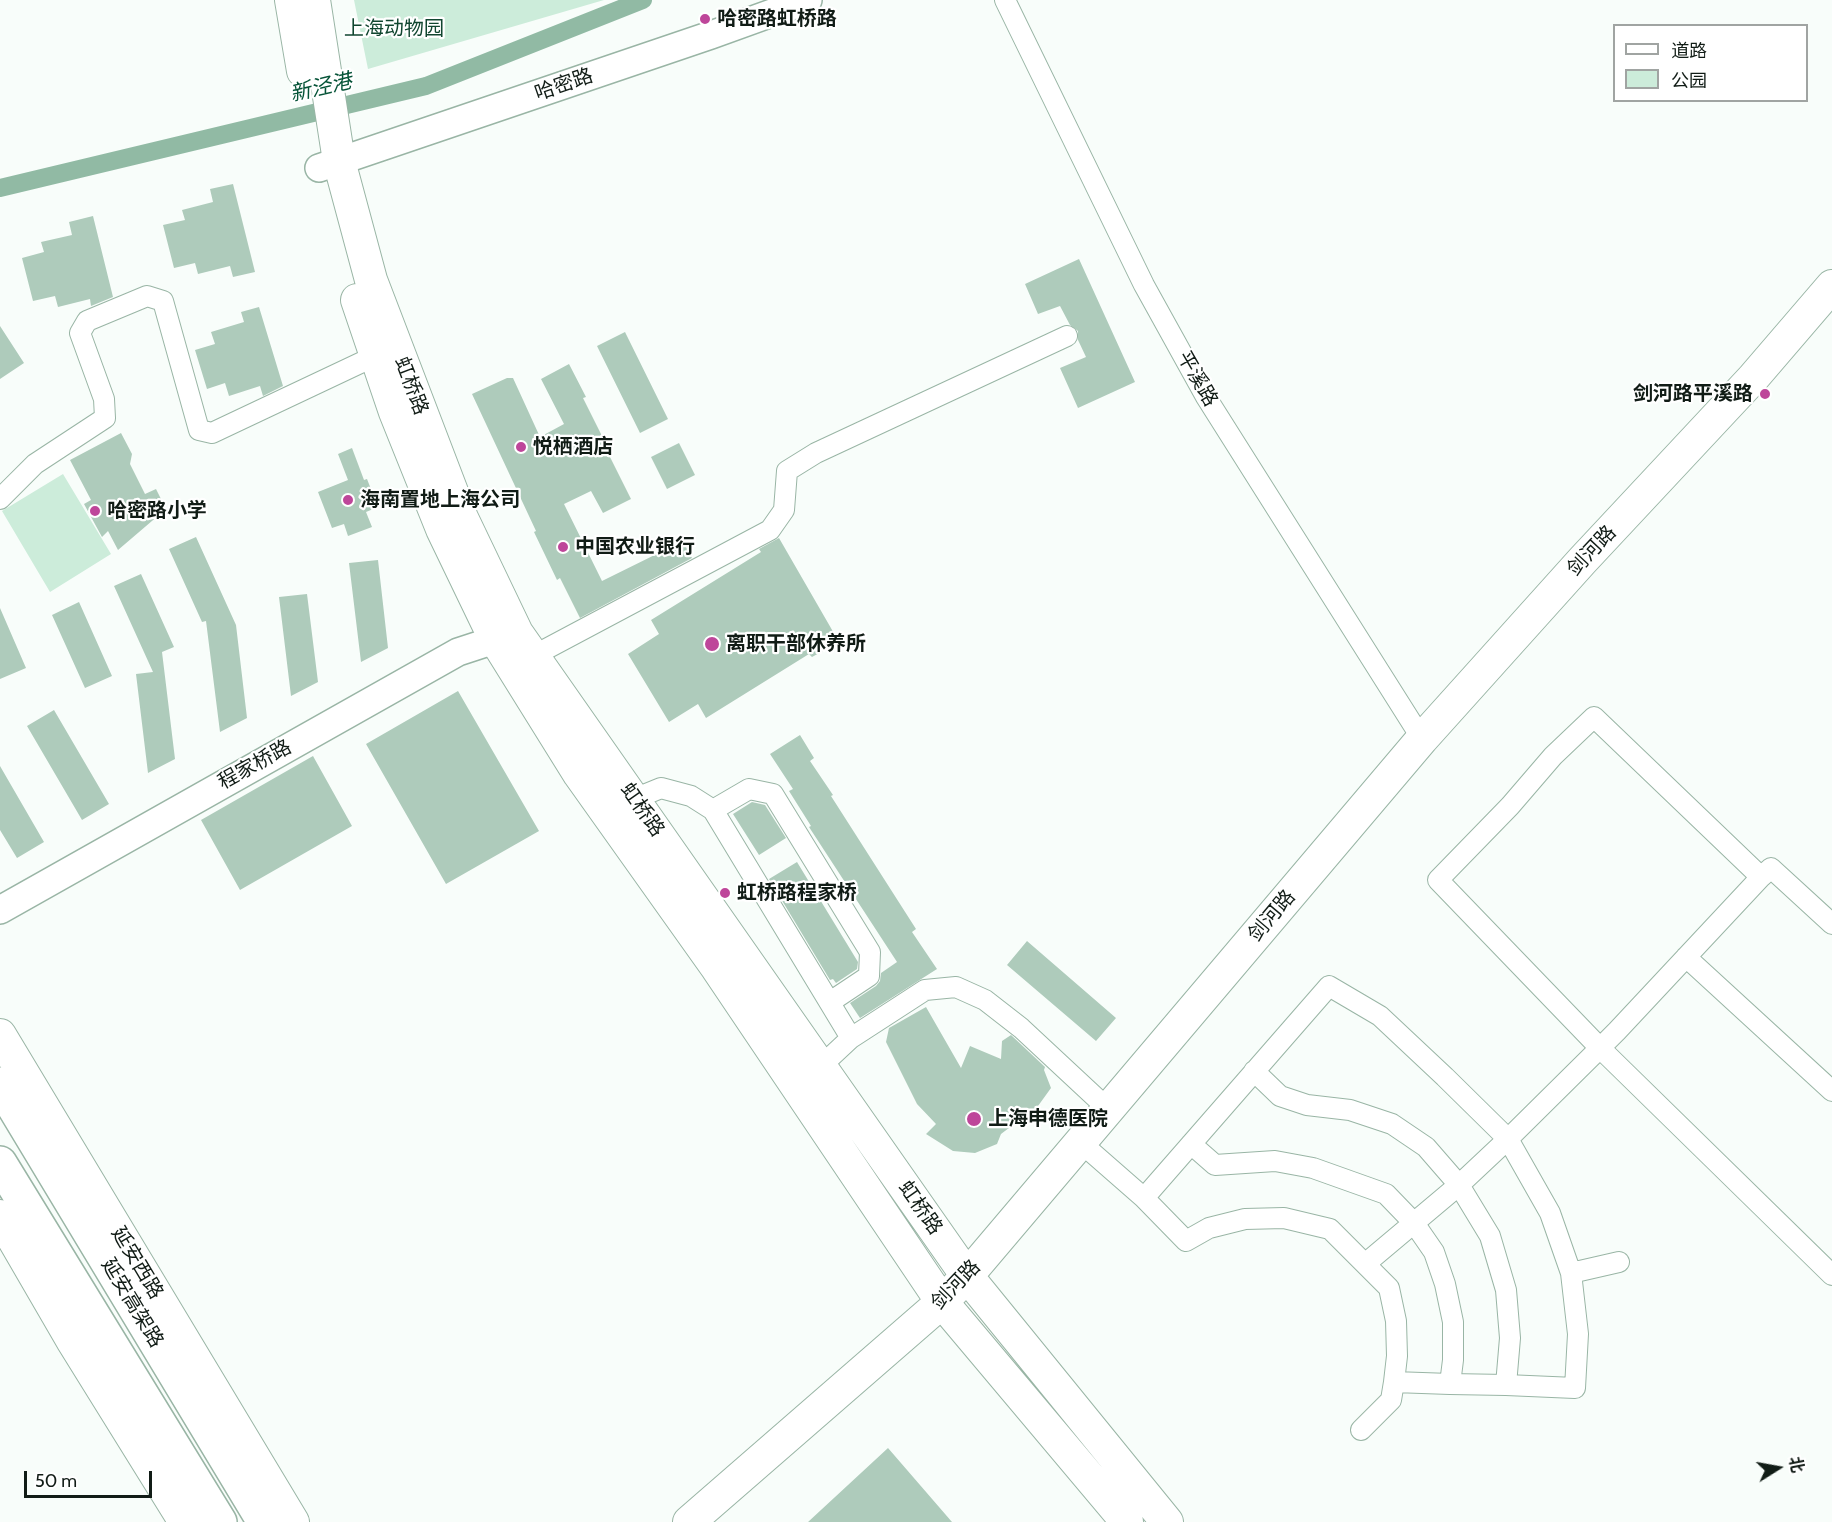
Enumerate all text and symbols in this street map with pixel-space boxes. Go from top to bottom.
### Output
place label: 哈密路虹桥路 [717,7,837,31]
marker: 哈密路虹桥路 [698,12,712,26]
park label: 上海动物园 [344,17,444,41]
legend [1613,24,1808,102]
text: 道路 [1671,40,1707,62]
street label: 哈密路 [532,64,596,106]
water label: 新泾港 [287,69,355,107]
text: 公园 [1671,70,1707,92]
street label: 平溪路 [1172,347,1222,411]
street label: 虹桥路 [389,354,433,418]
place label: 剑河路平溪路 [1633,382,1753,406]
marker: 剑河路平溪路 [1758,387,1772,401]
place label: 悦栖酒店 [533,435,613,459]
marker: 悦栖酒店 [514,440,528,454]
place label: 海南置地上海公司 [360,488,520,512]
marker: 海南置地上海公司 [341,493,355,507]
place label: 哈密路小学 [107,499,207,523]
marker: 哈密路小学 [88,504,102,518]
street label: 剑河路 [1563,521,1621,581]
place label: 中国农业银行 [575,535,695,559]
marker: 中国农业银行 [556,540,570,554]
place label: 离职干部休养所 [726,632,866,656]
marker: 离职干部休养所 [703,635,721,653]
street label: 程家桥路 [214,735,296,795]
street label: 虹桥路 [615,779,669,841]
place label: 虹桥路程家桥 [737,881,857,905]
street label: 剑河路 [1244,885,1300,947]
marker: 虹桥路程家桥 [718,886,732,900]
place label: 上海申德医院 [988,1107,1108,1131]
marker: 上海申德医院 [965,1110,983,1128]
street label: 虹桥路 [893,1177,947,1239]
street label: 延安西路 [106,1223,168,1303]
street label: 延安高架路 [96,1254,168,1352]
street label: 剑河路 [927,1255,985,1315]
north arrow [1748,1438,1808,1498]
text: 北 [1785,1455,1807,1474]
scale bar [27,1459,154,1497]
text: 50 m [35,1470,77,1492]

